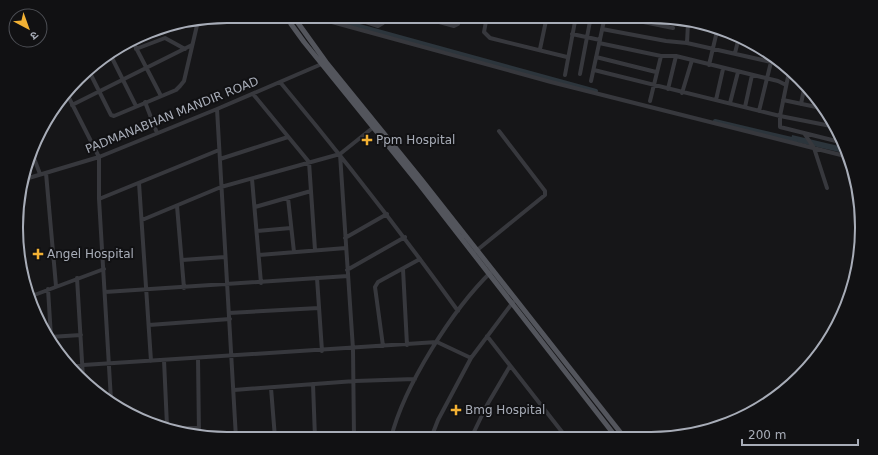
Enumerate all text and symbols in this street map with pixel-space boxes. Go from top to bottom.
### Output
north arrow [8,8,48,48]
text: उ [27,28,41,43]
street label: PADMANABHAN MANDIR ROAD [83,74,261,156]
place label: Ppm Hospital [376,133,455,147]
marker: Ppm Hospital [361,134,373,146]
place label: Angel Hospital [47,247,134,261]
marker: Angel Hospital [32,248,44,260]
place label: Bmg Hospital [465,403,545,417]
marker: Bmg Hospital [450,404,462,416]
scale bar [742,421,858,447]
text: 200 m [748,428,786,442]

